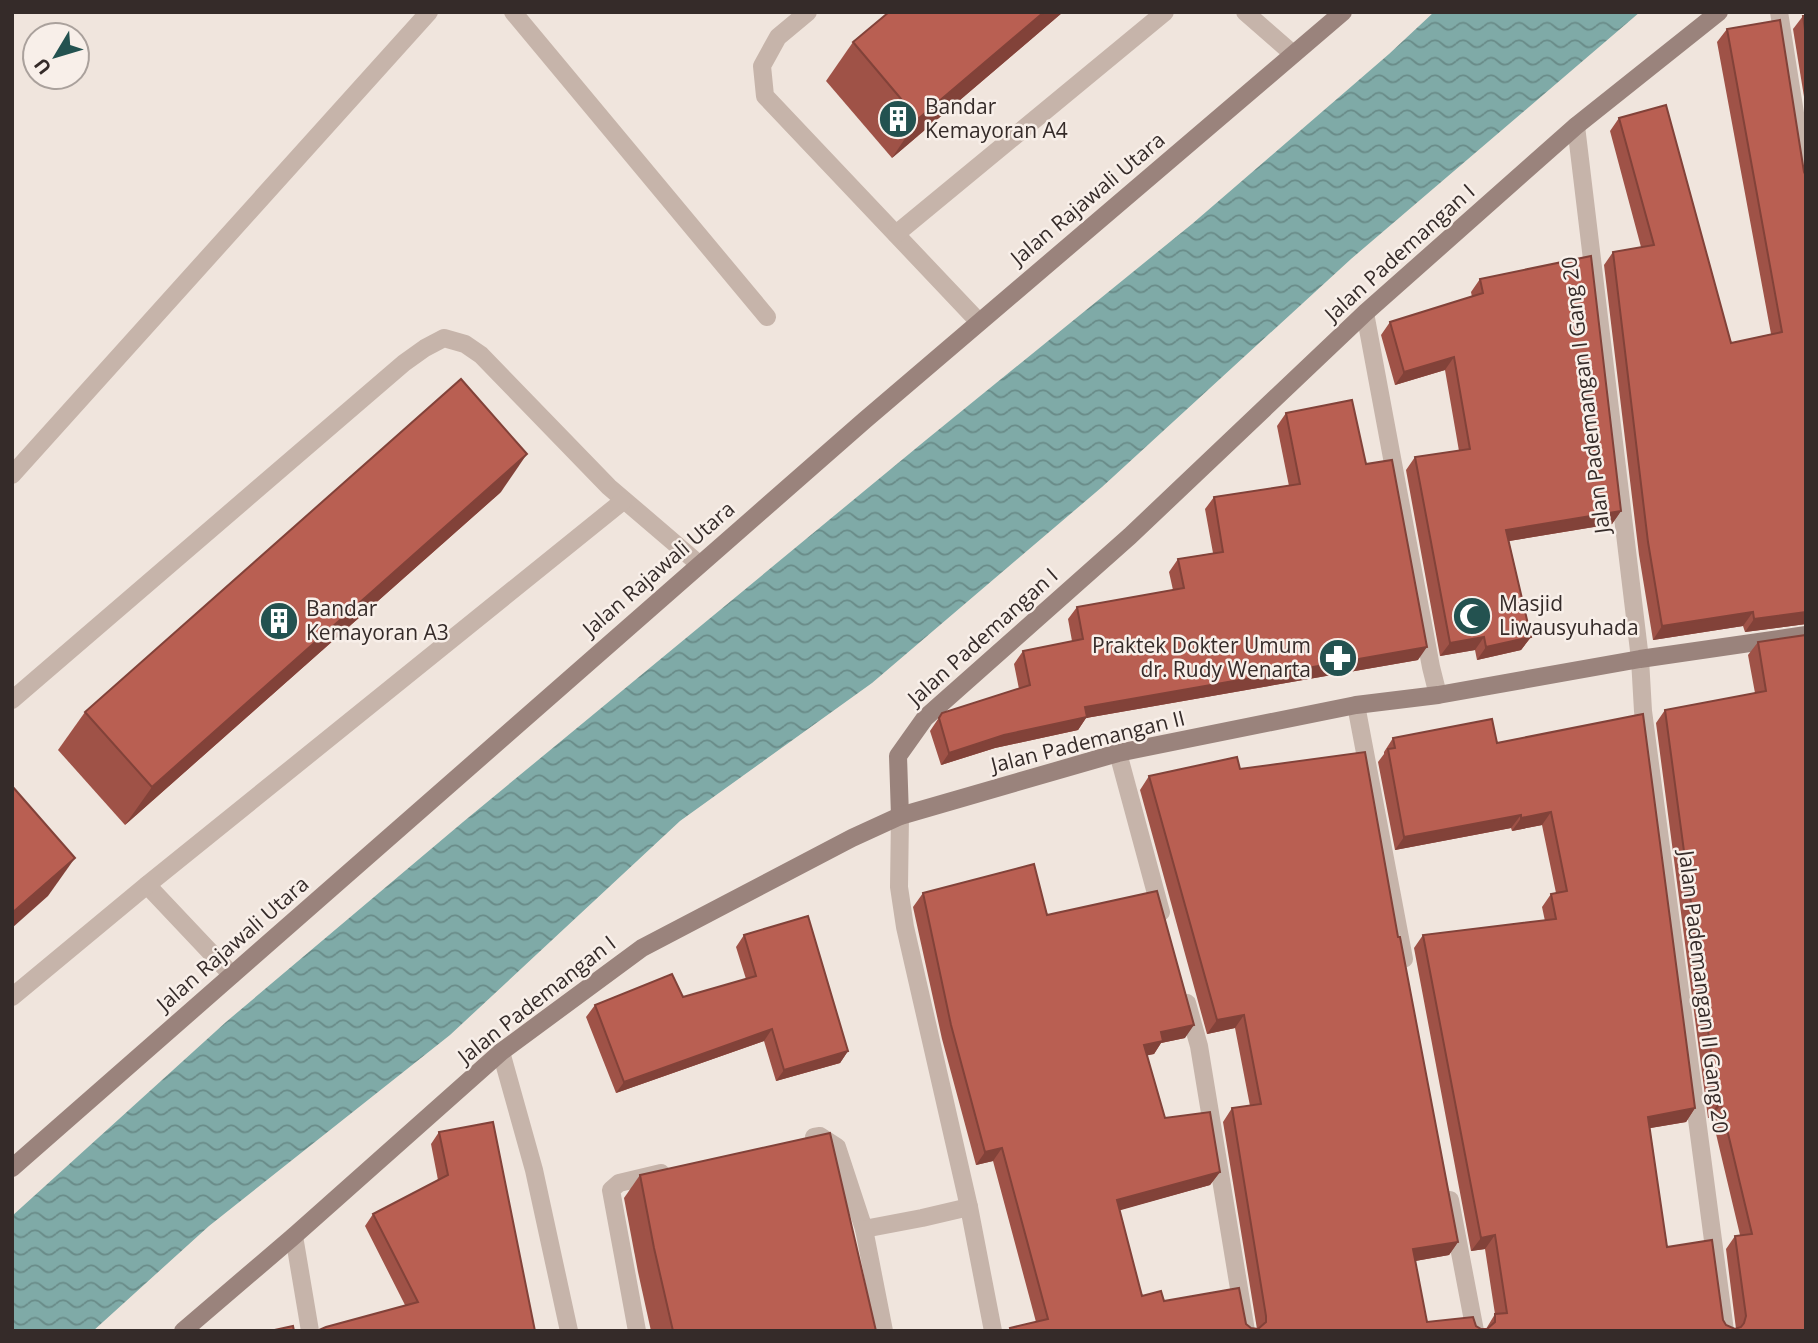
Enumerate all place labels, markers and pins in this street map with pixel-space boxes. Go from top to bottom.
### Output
place label: Bandar Kemayoran A4 [925,92,1068,144]
building icon: Bandar Kemayoran A4 [877,98,919,140]
place label: Masjid Liwausyuhada [1499,589,1639,641]
place label: Bandar Kemayoran A3 [306,594,449,646]
mosque icon: Masjid Liwausyuhada [1451,595,1493,637]
building icon: Bandar Kemayoran A3 [258,600,300,642]
place label: Praktek Dokter Umum dr. Rudy Wenarta [1092,631,1311,683]
pharmacy icon: Praktek Dokter Umum dr. Rudy Wenarta [1317,637,1359,679]

